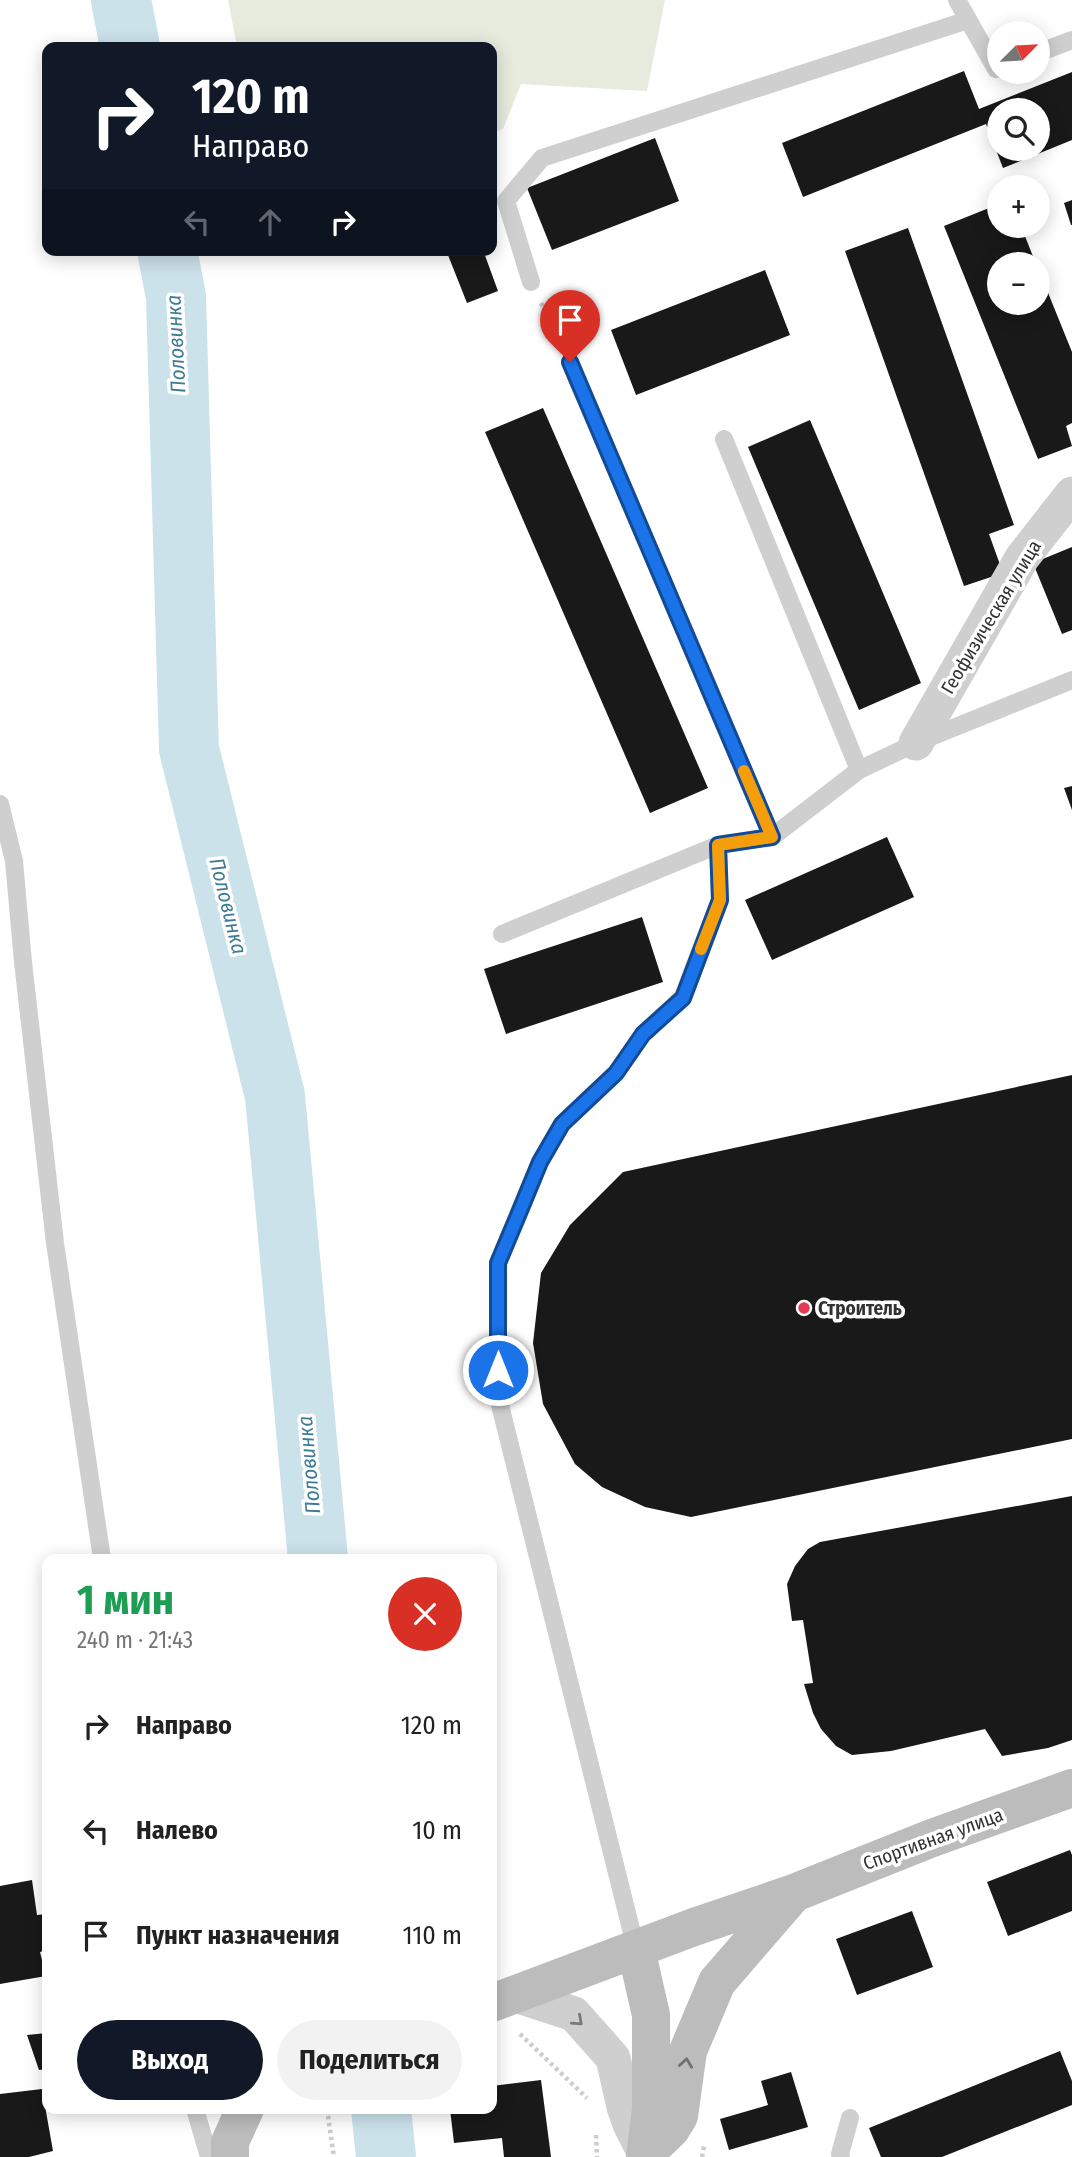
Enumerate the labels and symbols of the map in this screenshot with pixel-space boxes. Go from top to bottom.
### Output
north arrow [987,21,1050,84]
pin [540,290,600,362]
water label: Половинка [160,294,192,394]
street label: Геофизическая улица [936,536,1046,698]
water label: Половинка [203,855,253,957]
place label: Строитель [818,1297,902,1320]
marker: Строитель [796,1300,812,1316]
position arrow [461,1333,535,1407]
water label: Половинка [292,1415,326,1515]
street label: Спортивная улица [860,1803,1006,1875]
one-way arrow [570,2013,583,2025]
one-way arrow [678,2058,693,2069]

